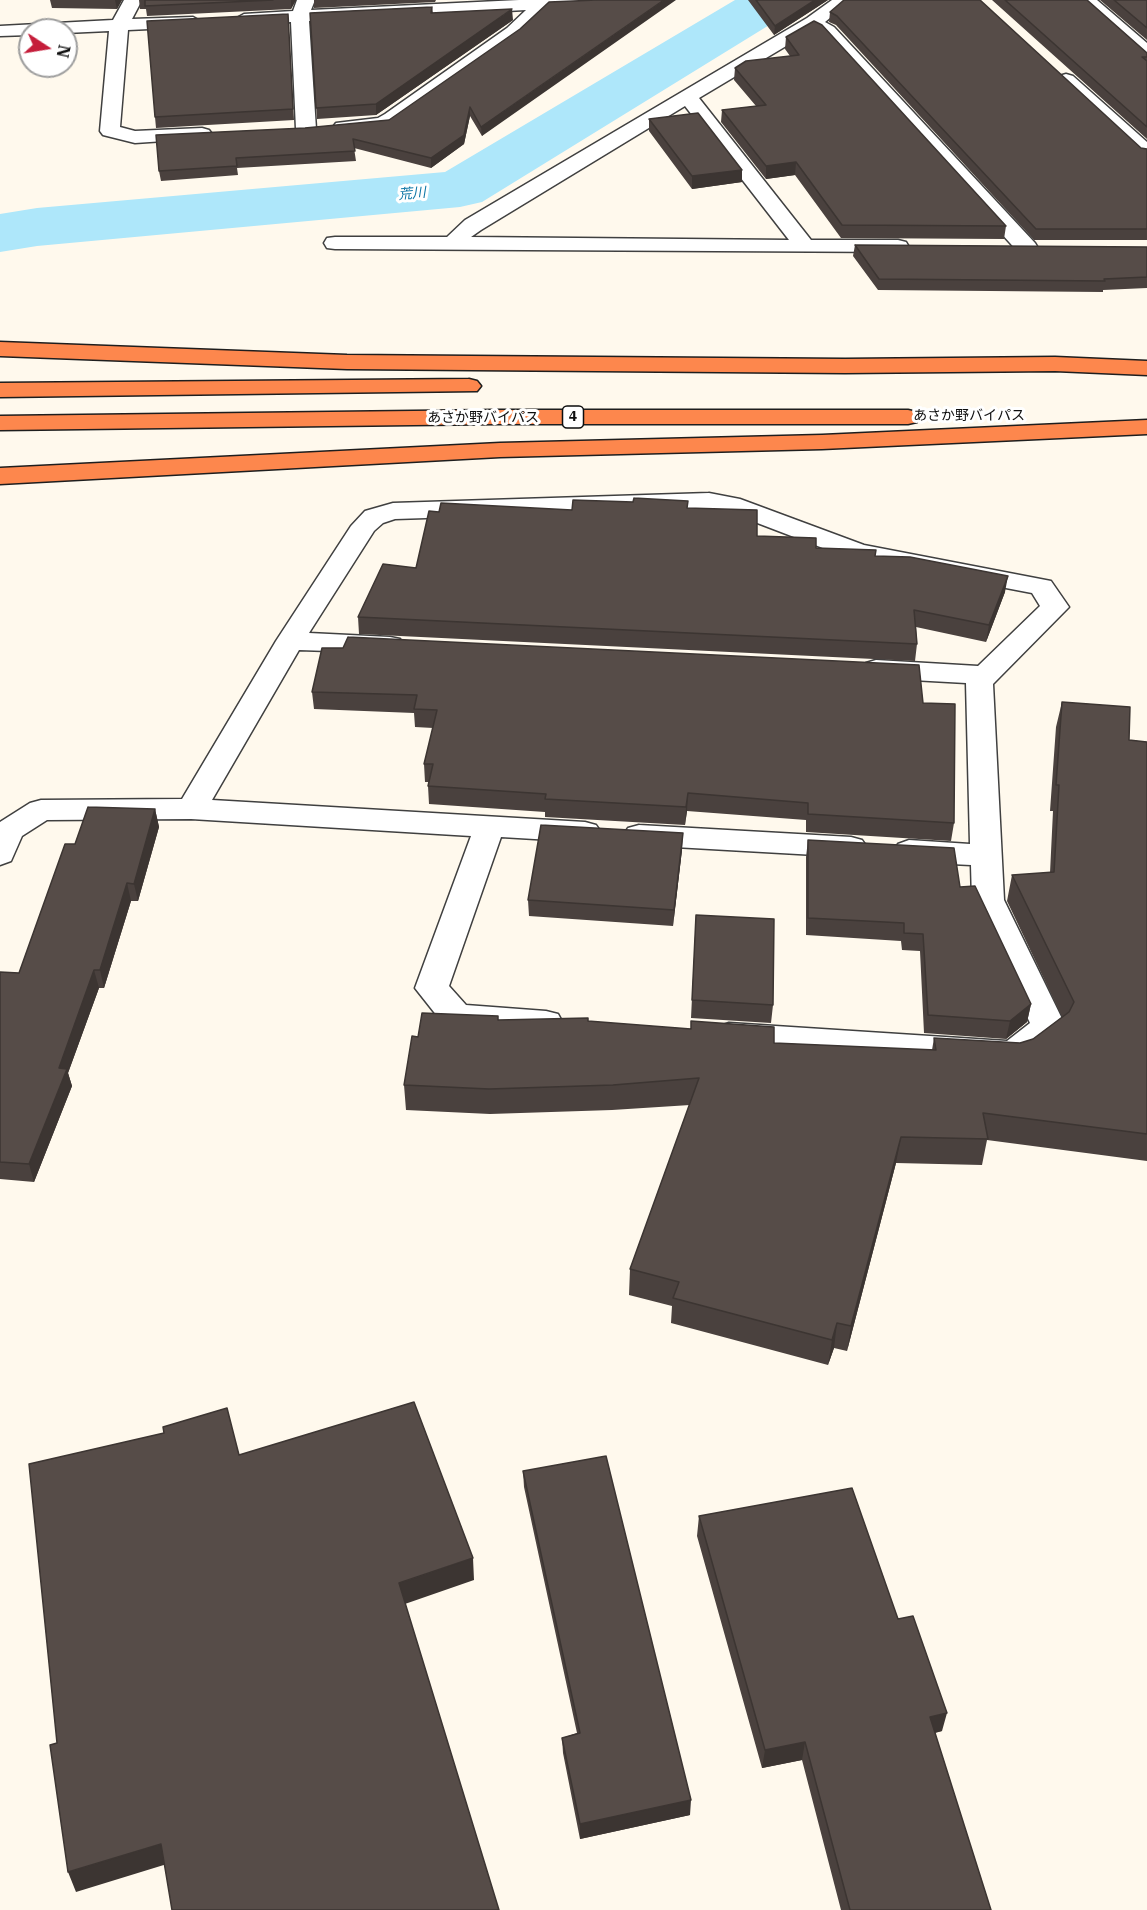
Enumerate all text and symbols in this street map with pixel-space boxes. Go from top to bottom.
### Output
north arrow [18,18,78,78]
text: N [53,43,75,60]
water label: 荒川 [397,184,427,204]
road number: 4 [562,406,584,428]
street label: あさか野バイパス [913,408,1025,424]
street label: あさか野バイパス [427,410,539,426]

